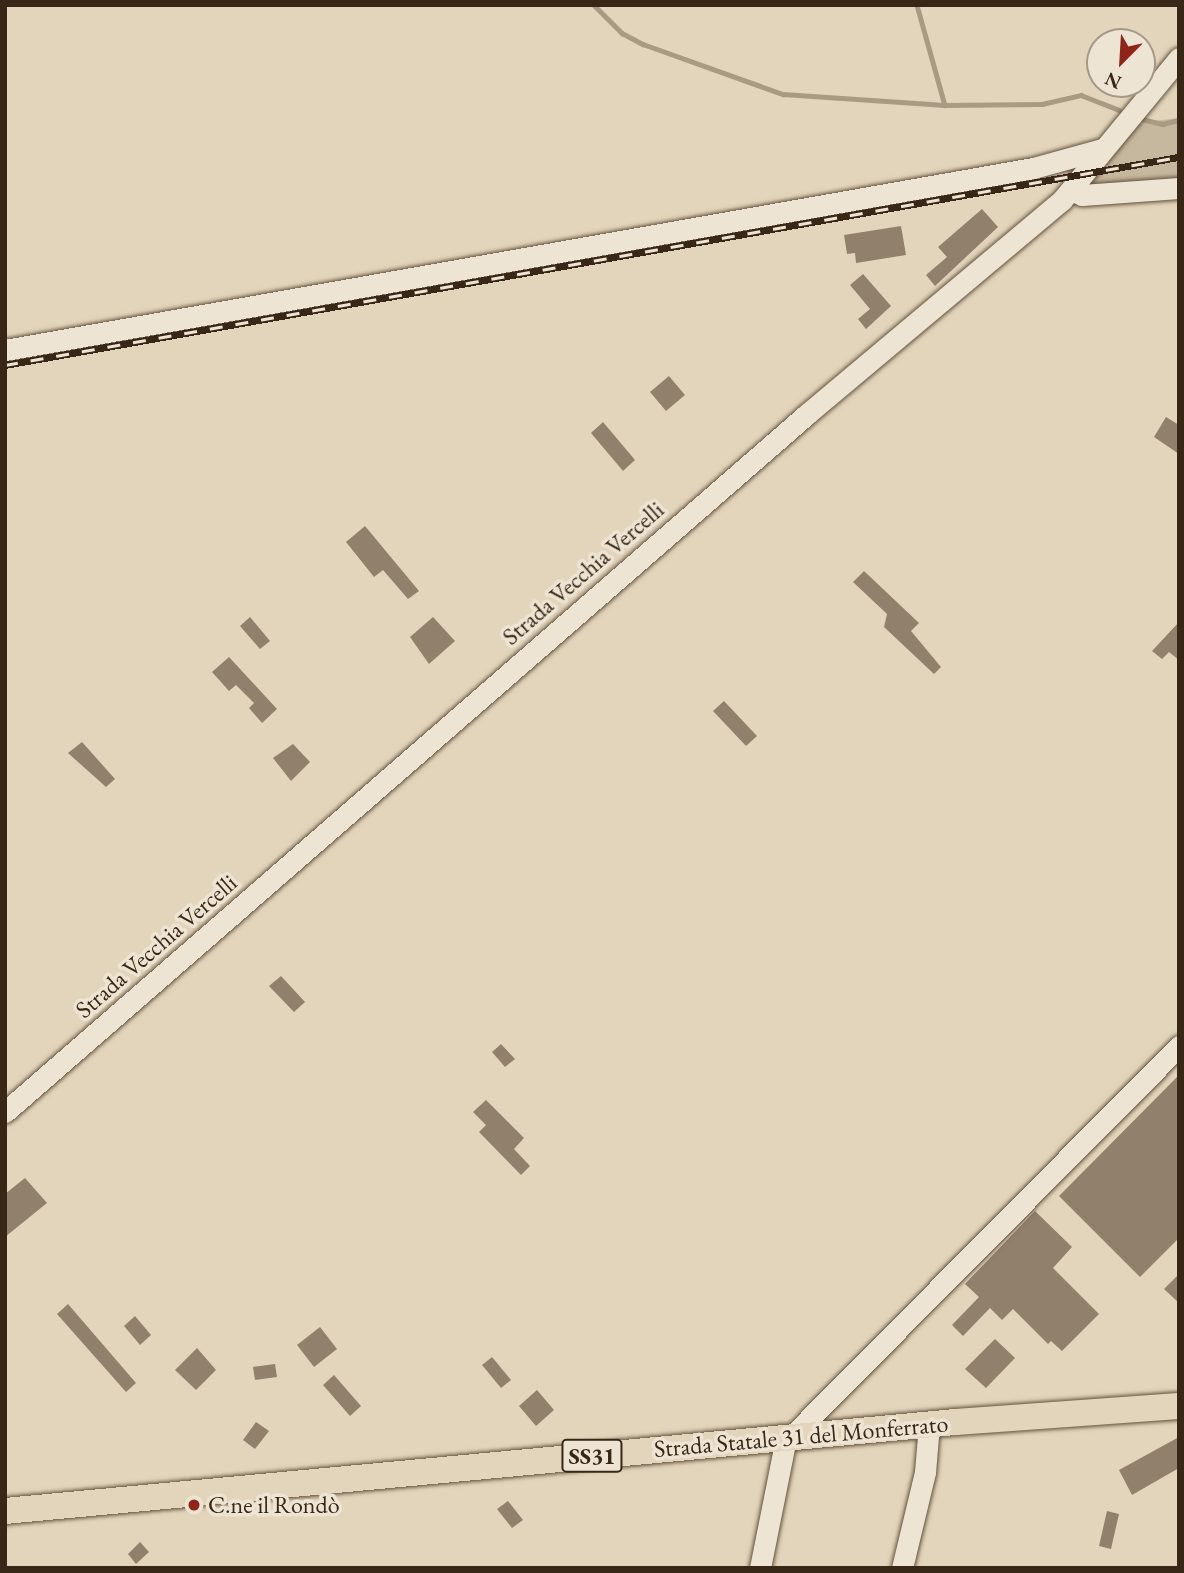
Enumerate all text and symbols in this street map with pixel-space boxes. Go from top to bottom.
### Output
north arrow [1086,28,1156,98]
text: N [1101,66,1125,95]
street label: Strada Vecchia Vercelli [496,495,670,651]
street label: Strada Vecchia Vercelli [69,868,243,1024]
street label: Strada Statale 31 del Monferrato [653,1409,949,1463]
road number: SS31 [560,1436,624,1476]
place label: C.ne il Rondò [208,1491,340,1519]
marker: C.ne il Rondò [186,1497,202,1513]

